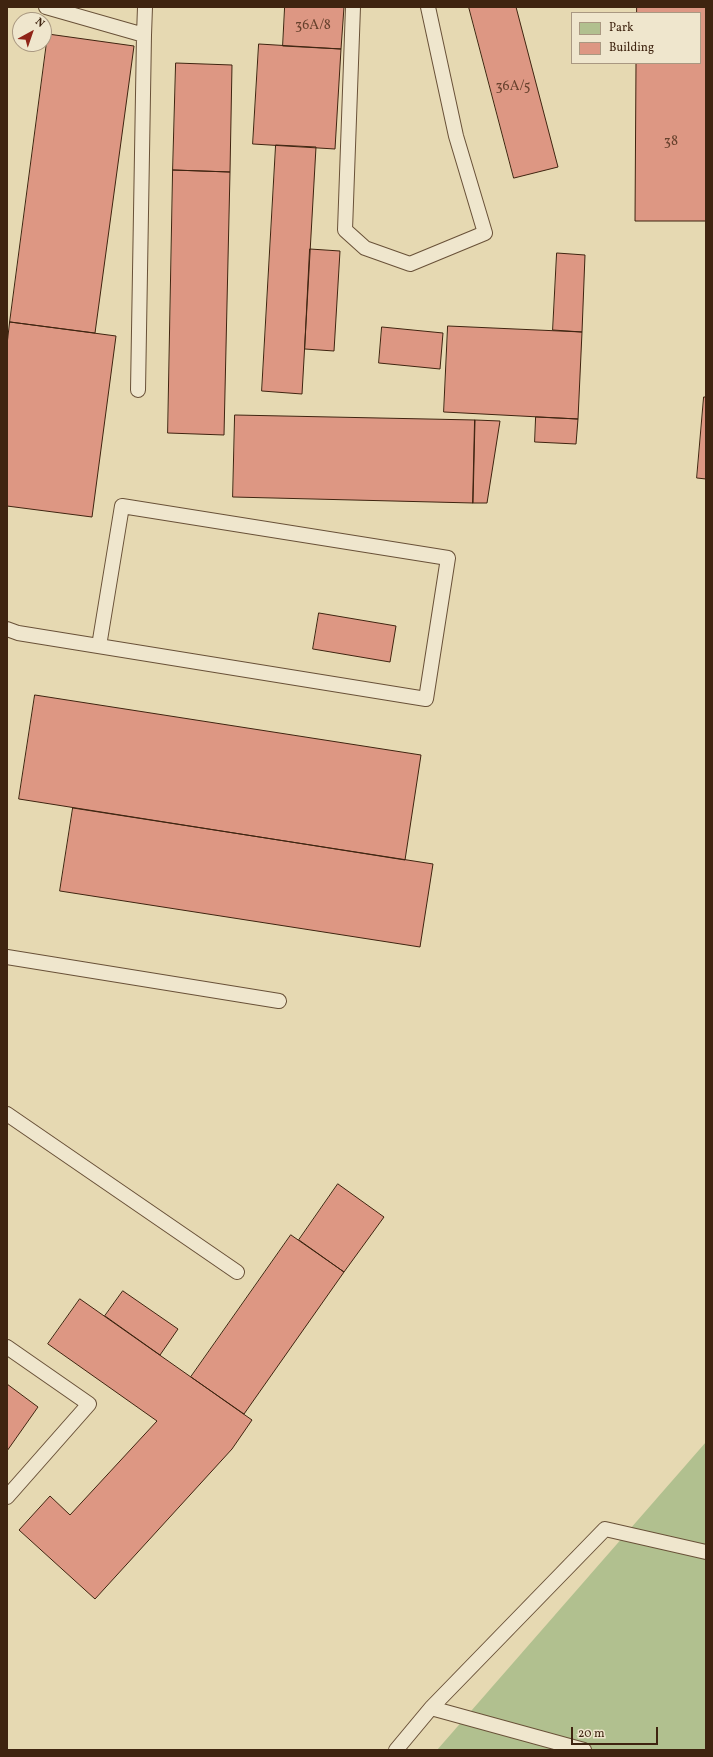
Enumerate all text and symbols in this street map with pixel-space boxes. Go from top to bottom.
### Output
north arrow [12,12,52,52]
legend [571,12,701,64]
text: N [32,15,47,32]
house number: 36А/8 [295,18,331,34]
text: Park [609,20,634,36]
text: Building [609,40,654,56]
house number: 36А/5 [495,79,531,95]
house number: 38 [664,134,678,150]
scale bar [573,1719,660,1745]
text: 20 m [578,1726,605,1742]

